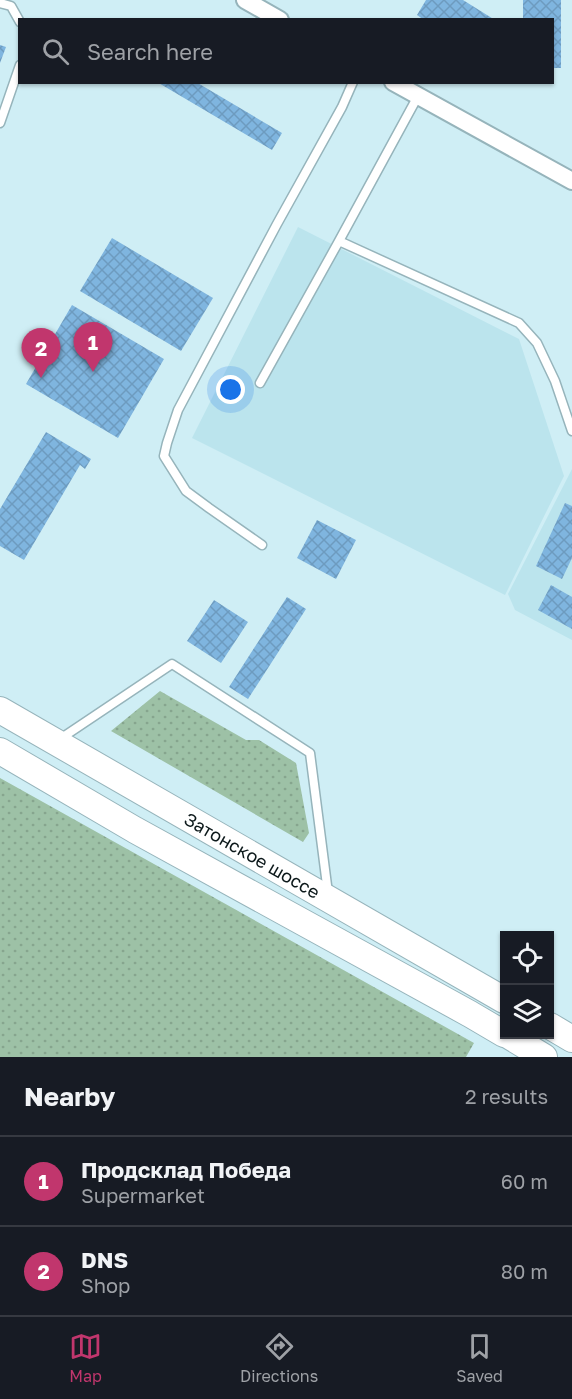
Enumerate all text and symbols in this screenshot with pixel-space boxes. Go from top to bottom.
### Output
search box [18,18,554,84]
icon: search [39,35,72,68]
text: Search here [87,38,213,65]
pin: 1 [74,322,112,372]
pin: 2 [22,328,60,378]
your location [216,375,245,404]
street label: Затонское шоссе [180,807,324,903]
map controls [500,931,554,1039]
button: locate [500,931,554,985]
button: layers [500,985,554,1039]
text: Nearby [24,1081,115,1112]
text: 2 results [465,1084,548,1108]
text: Продсклад Победа [81,1156,291,1183]
text: 1 [38,1169,49,1193]
text: 60 m [501,1169,548,1193]
text: Supermarket [81,1183,205,1207]
text: DNS [81,1246,128,1273]
text: 2 [37,1259,50,1283]
text: 80 m [501,1259,548,1283]
text: Shop [81,1273,130,1297]
tab: Map [69,1330,102,1386]
tab: Directions [240,1330,318,1386]
tab: Saved [456,1330,503,1386]

